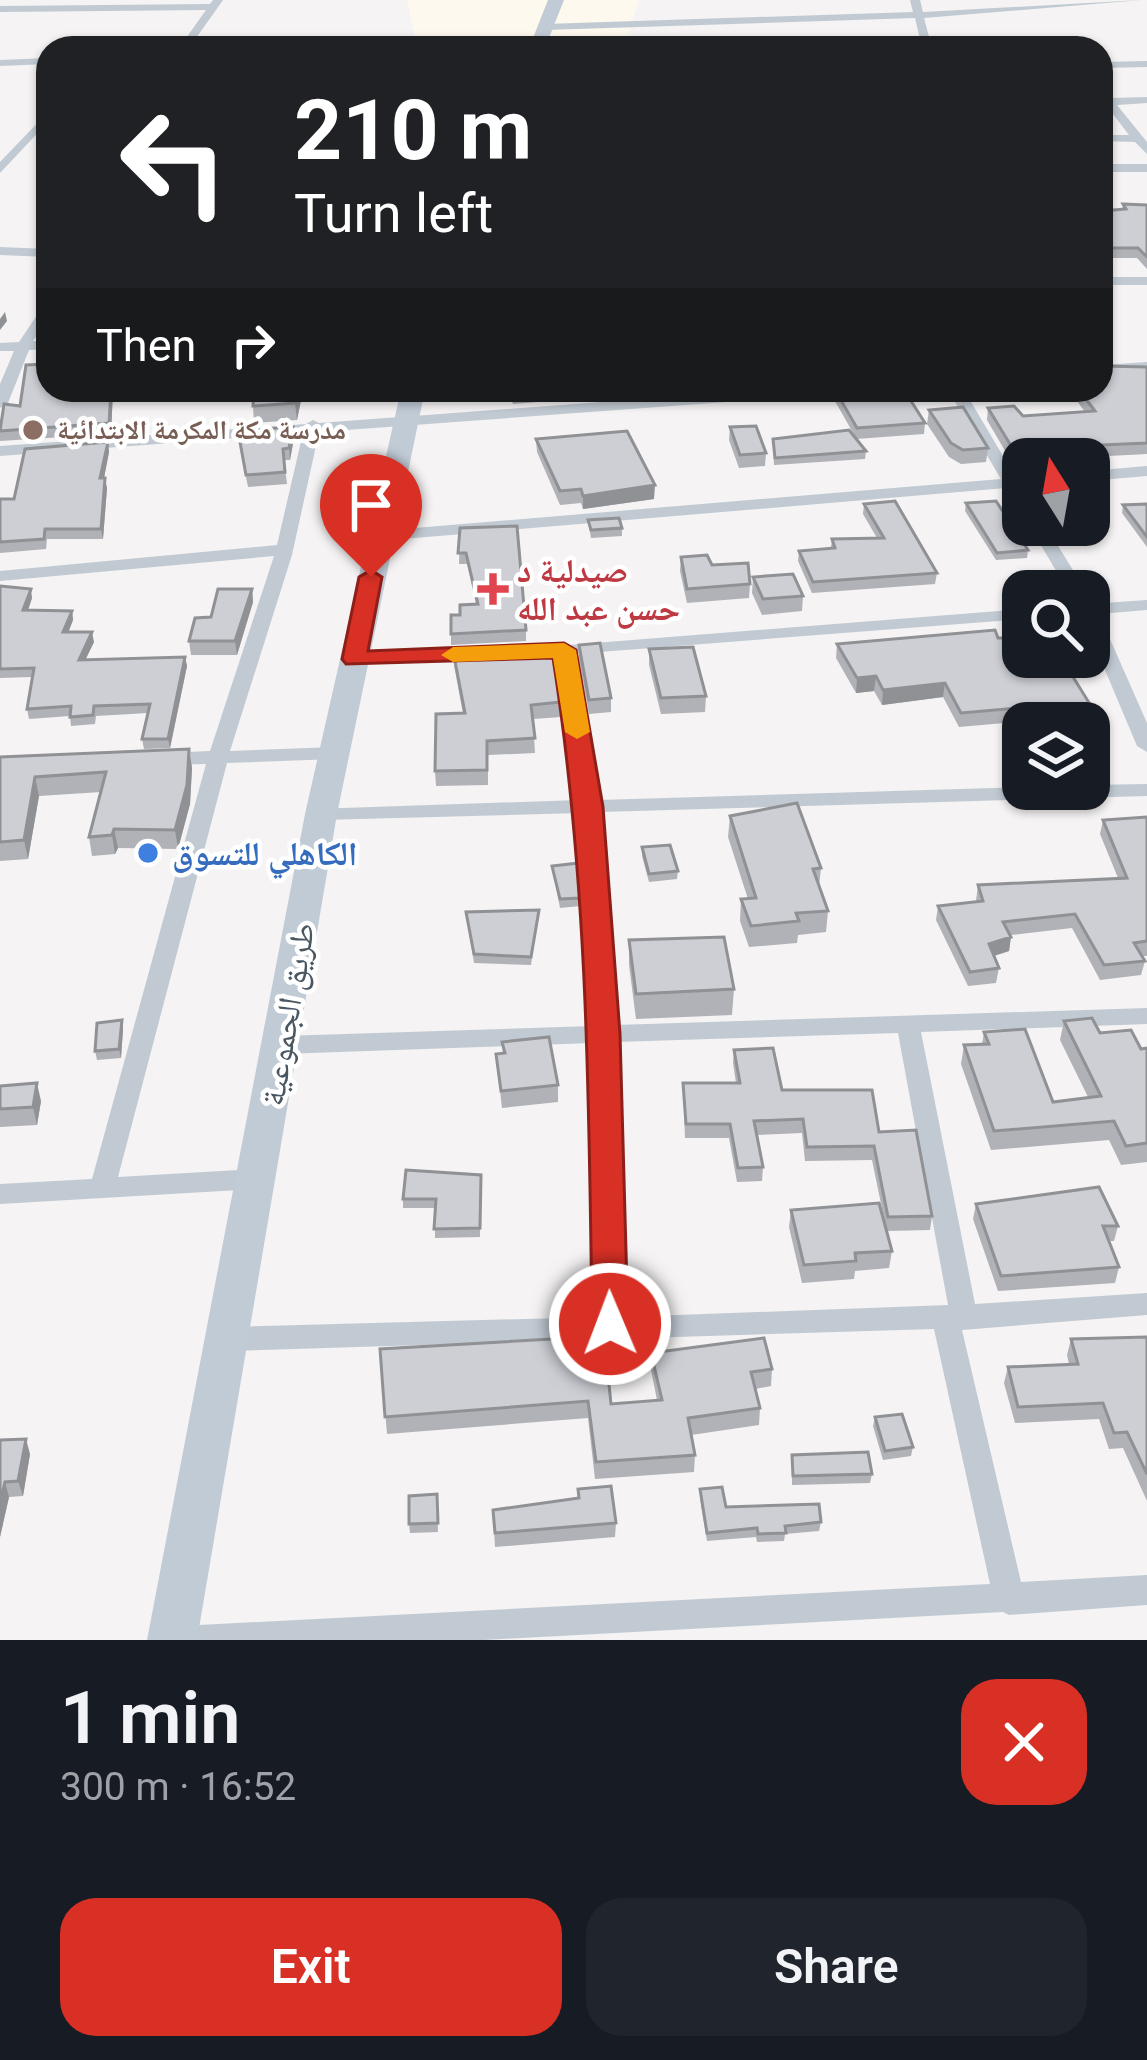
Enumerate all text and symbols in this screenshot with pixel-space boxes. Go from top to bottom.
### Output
text: 210 m [294,81,532,180]
icon: left [96,84,252,240]
text: Turn left [294,182,493,245]
icon: right [220,312,286,378]
text: Then [96,319,196,372]
place label: مدرسة مكة المكرمة الابتدائية [57,414,346,446]
marker: مدرسة مكة المكرمة الابتدائية [20,417,46,443]
north arrow [1002,438,1110,546]
map controls [1002,438,1110,810]
pin [320,454,422,577]
icon: arrive [338,472,404,538]
place label: صيدلية د حسن عبد الله [517,551,680,629]
button: search [1002,570,1110,678]
marker: صيدلية د حسن عبد الله [480,576,506,602]
button: layers [1002,702,1110,810]
place label: الكاهلي للتسوق [172,834,357,879]
marker: الكاهلي للتسوق [135,840,161,866]
street label: طريق الجموعية [252,920,324,1109]
position arrow [547,1261,673,1387]
text: 1 min [60,1676,241,1761]
button: close [961,1679,1087,1805]
text: 300 m · 16:52 [60,1764,296,1810]
button: Exit [60,1898,562,2036]
button: Share [586,1898,1087,2036]

